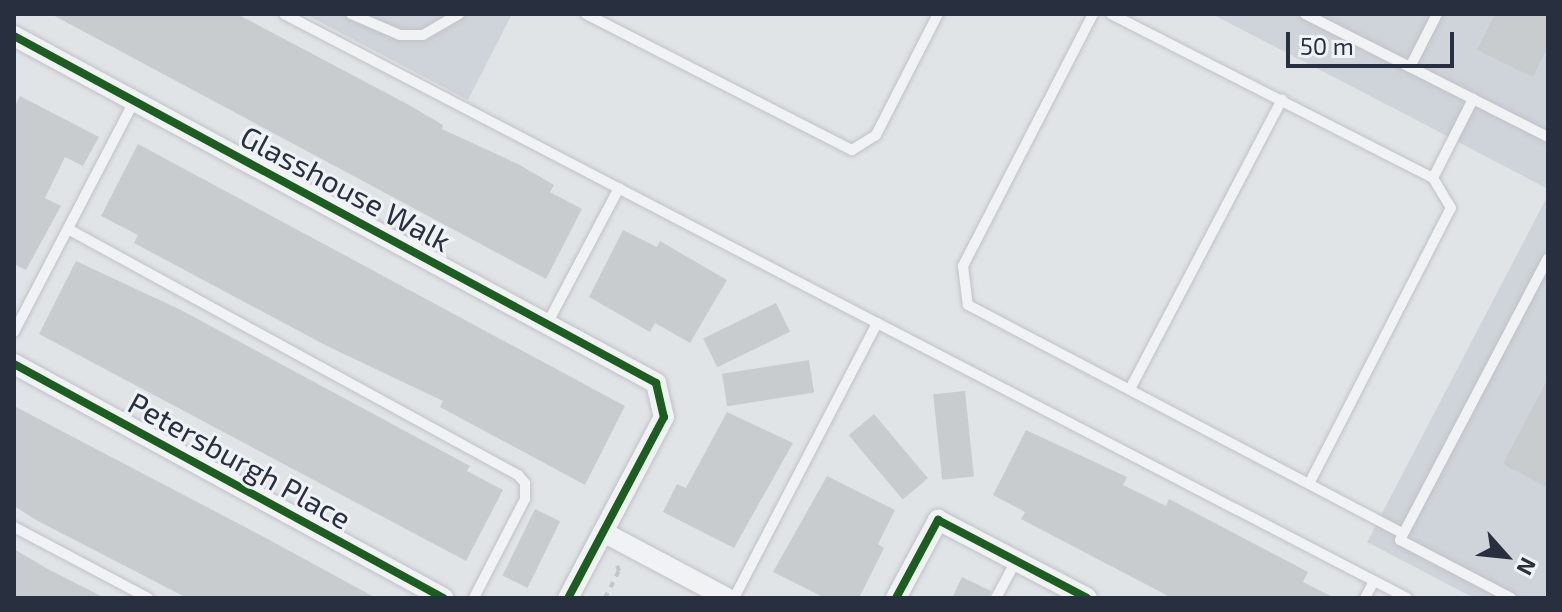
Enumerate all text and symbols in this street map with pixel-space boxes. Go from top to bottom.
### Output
scale bar [1290,16,1458,66]
text: 50 m [1300,31,1354,60]
street label: Glasshouse Walk [235,117,457,259]
street label: Petersburgh Place [122,384,358,536]
north arrow [1466,516,1546,596]
text: N [1512,554,1543,580]

